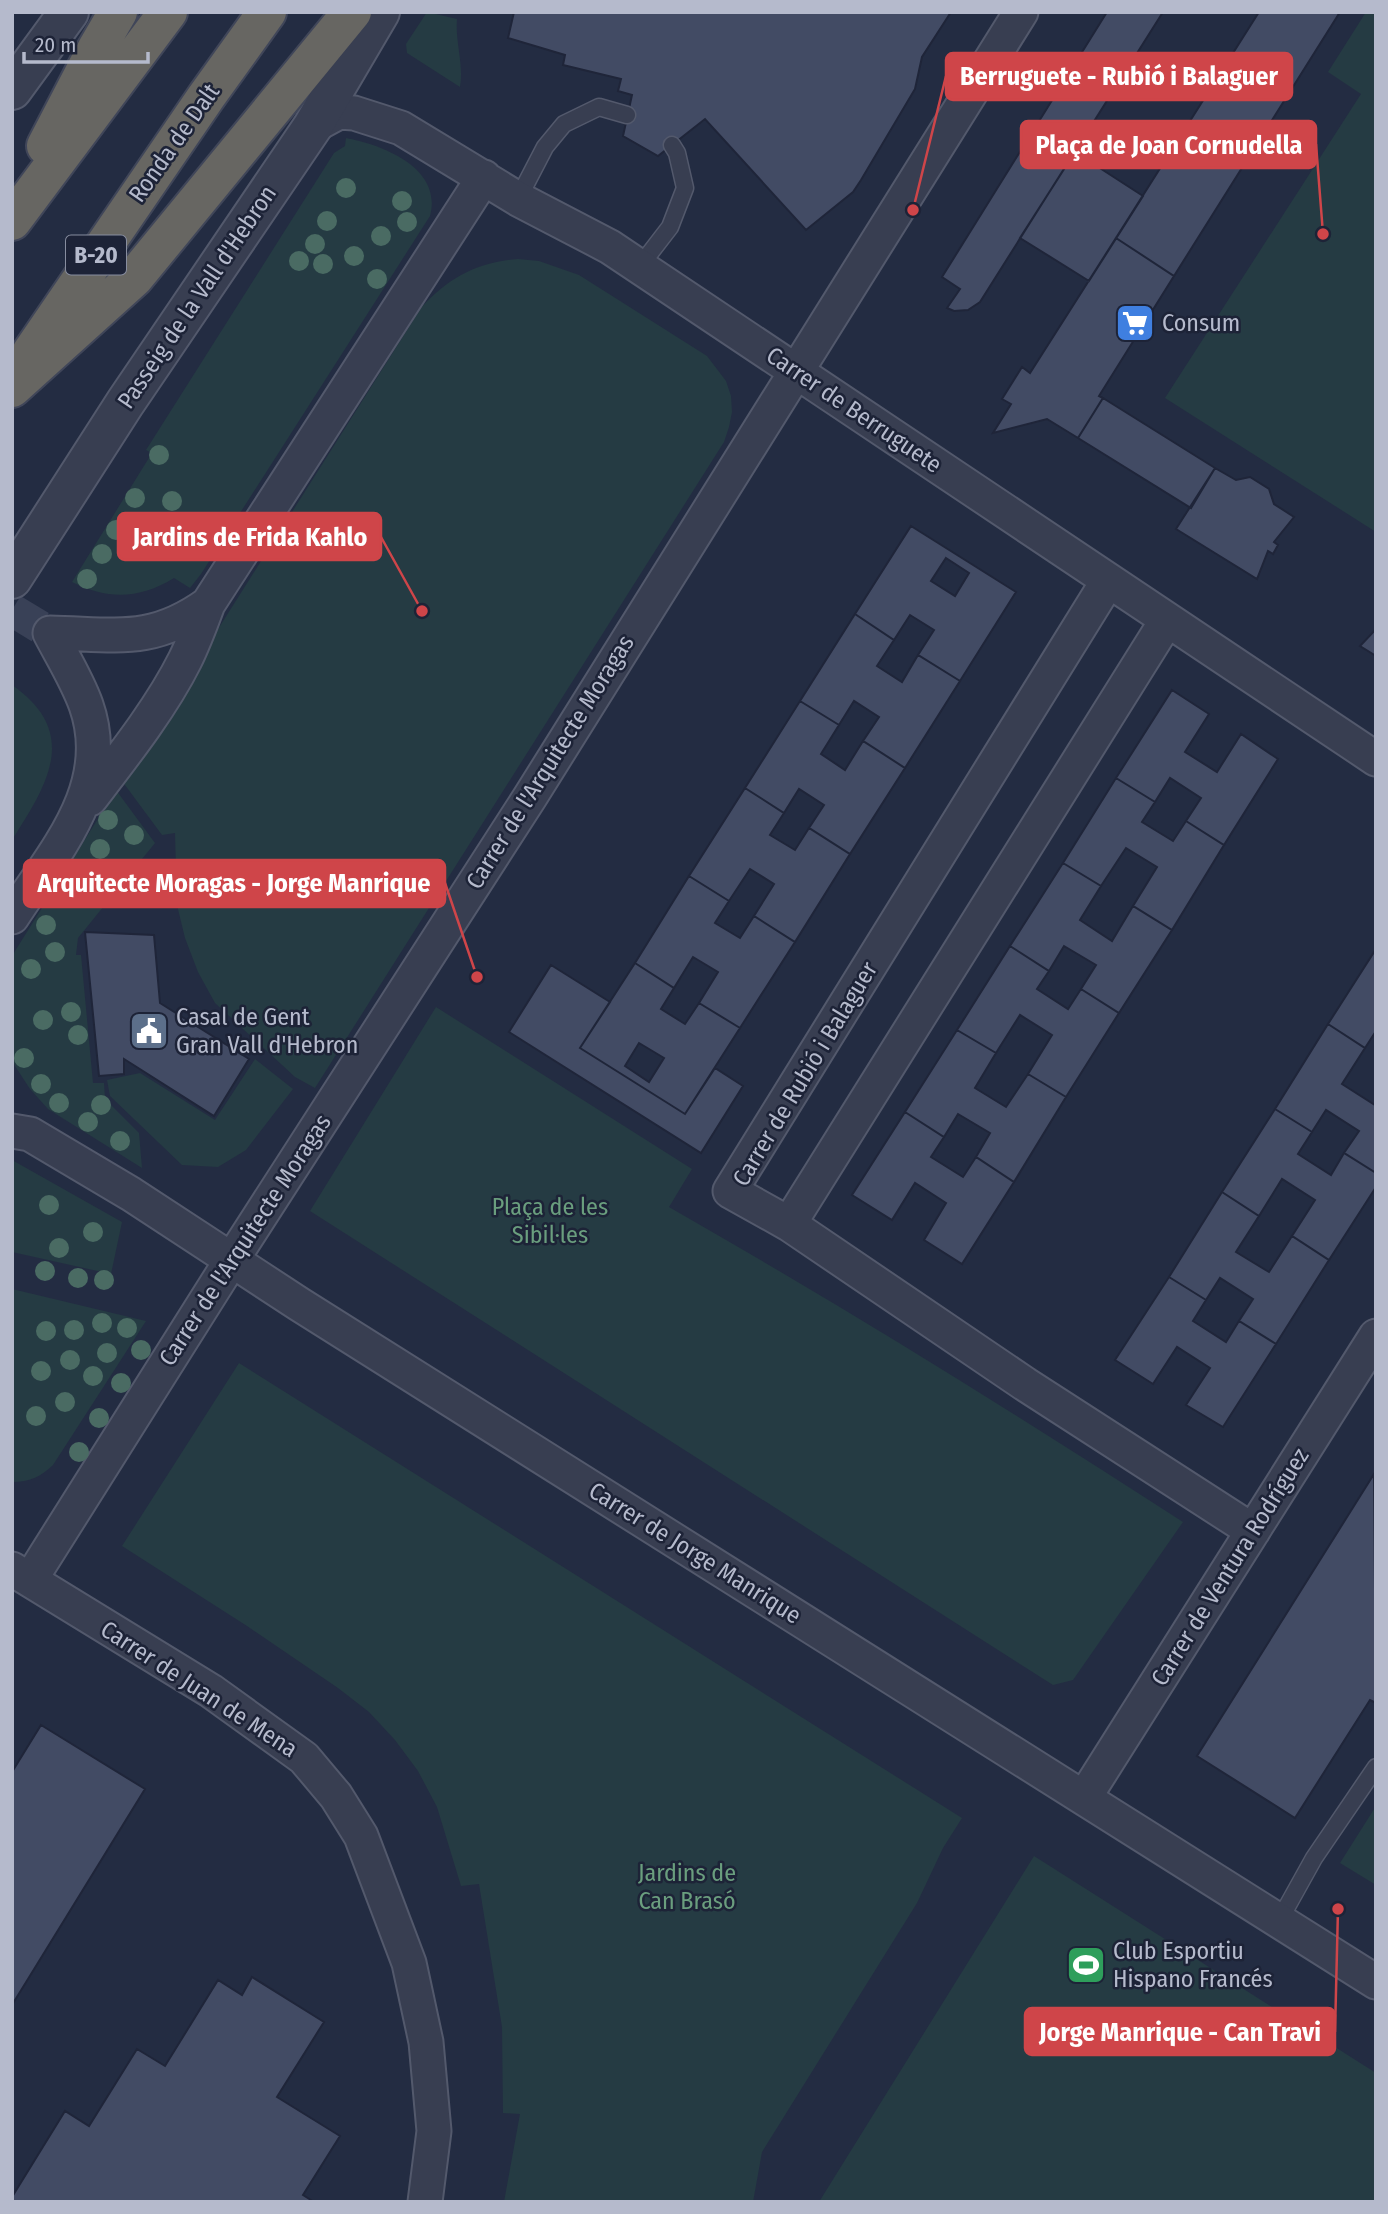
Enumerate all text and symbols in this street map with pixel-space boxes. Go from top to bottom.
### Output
scale bar [24,21,149,65]
text: 20 m [35,32,76,58]
callout: Berruguete - Rubió i Balaguer [946,53,1292,100]
text: Berruguete - Rubió i Balaguer [960,61,1279,92]
street label: Ronda de Dalt [123,78,225,208]
callout: Plaça de Joan Cornudella [1021,121,1316,168]
text: Plaça de Joan Cornudella [1035,130,1303,161]
street label: Passeig de la Vall d'Hebron [112,180,282,414]
road number: B-20 [66,236,126,274]
supermarket icon: Consum [1114,302,1156,344]
place label: Consum [1162,309,1240,337]
street label: Carrer de Berruguete [761,341,947,479]
callout: Jardins de Frida Kahlo [118,513,381,560]
text: Jardins de Frida Kahlo [132,522,368,553]
street label: Carrer de l'Arquitecte Moragas [460,630,640,894]
callout: Arquitecte Moragas - Jorge Manrique [24,860,445,907]
text: Arquitecte Moragas - Jorge Manrique [37,868,430,899]
street label: Carrer de Rubió i Balaguer [727,956,883,1191]
place label: Casal de Gent Gran Vall d'Hebron [176,1003,358,1059]
public building icon: Casal de Gent Gran Vall d'Hebron [128,1010,170,1052]
street label: Carrer de l'Arquitecte Moragas [153,1109,337,1371]
park label: Plaça de les Sibil·les [492,1193,608,1249]
street label: Carrer de Ventura Rodríguez [1145,1443,1315,1691]
street label: Carrer de Jorge Manrique [584,1476,806,1630]
street label: Carrer de Juan de Mena [95,1615,303,1763]
park label: Jardins de Can Brasó [638,1859,736,1915]
place label: Club Esportiu Hispano Francés [1113,1937,1273,1993]
sports icon: Club Esportiu Hispano Francés [1065,1944,1107,1986]
callout: Jorge Manrique - Can Travi [1025,2008,1335,2055]
text: Jorge Manrique - Can Travi [1038,2017,1321,2048]

